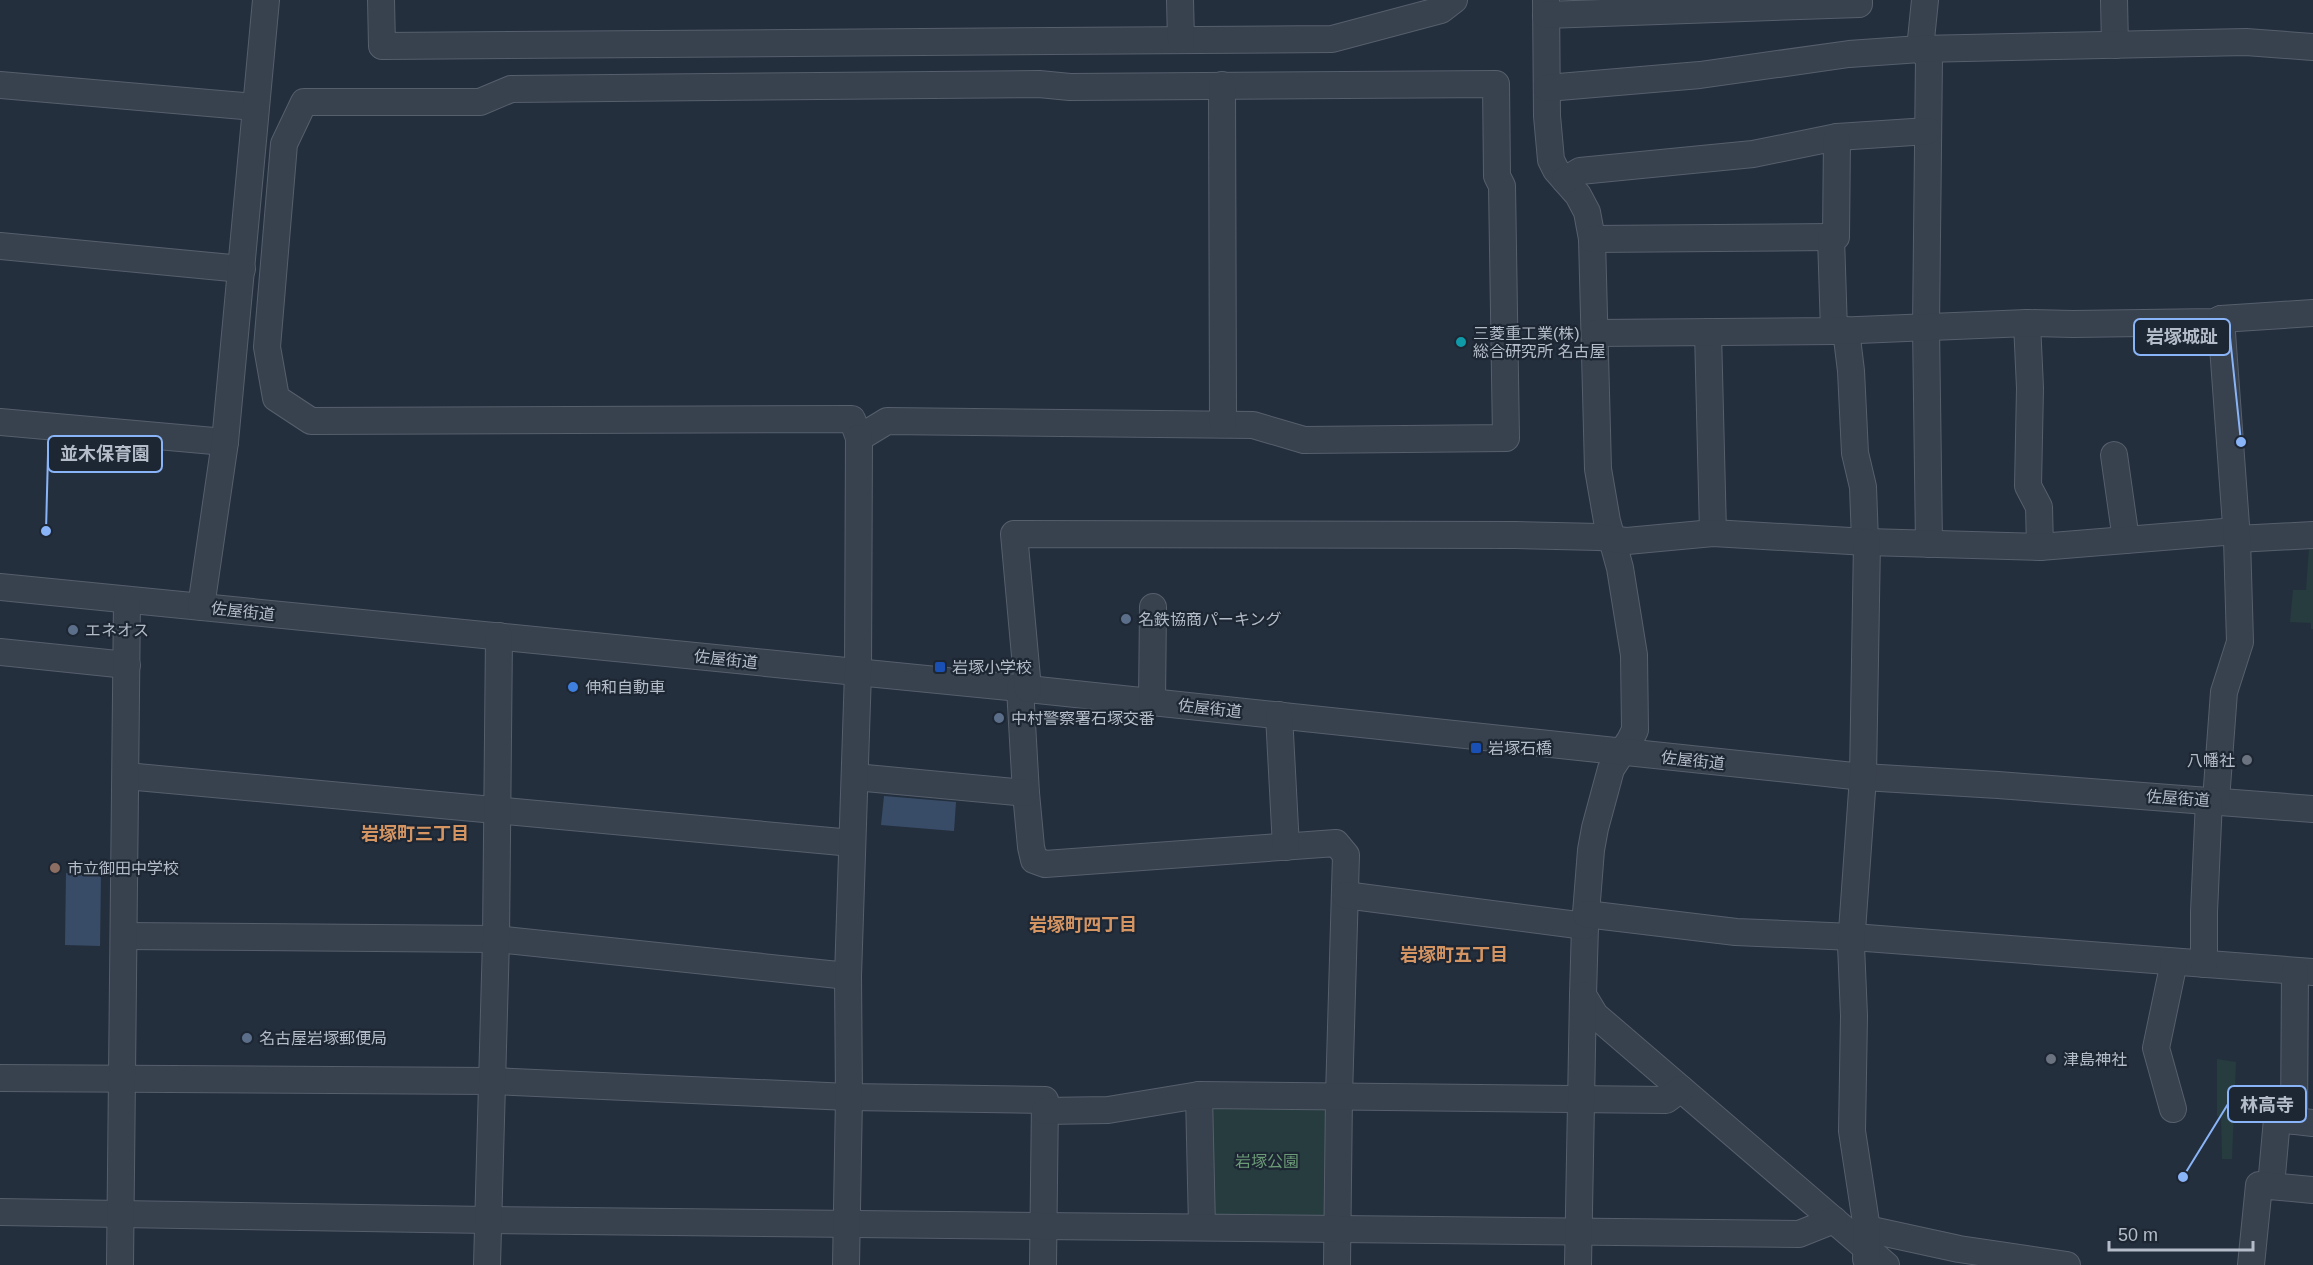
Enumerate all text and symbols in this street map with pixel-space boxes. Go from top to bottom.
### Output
callout: 岩塚城趾 [2134,319,2230,355]
place label: 三菱重工業(株) 総合研究所 名古屋 [1473,325,1605,360]
text: 岩塚城趾 [2146,327,2218,347]
marker: 三菱重工業(株) 総合研究所 名古屋 [1454,335,1468,349]
callout: 並木保育園 [48,436,162,472]
text: 並木保育園 [60,444,150,464]
street label: 佐屋街道 [210,600,276,623]
place label: 名鉄協商パーキング [1138,611,1282,628]
marker: 名鉄協商パーキング [1119,612,1133,626]
place label: エネオス [85,622,149,639]
marker: エネオス [66,623,80,637]
street label: 佐屋街道 [693,648,759,671]
place label: 岩塚小学校 [952,659,1032,676]
marker: 岩塚小学校 [933,660,947,674]
place label: 伸和自動車 [585,679,665,696]
marker: 伸和自動車 [566,680,580,694]
street label: 佐屋街道 [1177,697,1243,720]
place label: 中村警察署石塚交番 [1011,710,1155,727]
marker: 中村警察署石塚交番 [992,711,1006,725]
place label: 岩塚石橋 [1488,740,1552,757]
marker: 岩塚石橋 [1469,741,1483,755]
street label: 佐屋街道 [1660,749,1726,772]
place label: 八幡社 [2187,752,2235,769]
marker: 八幡社 [2240,753,2254,767]
street label: 佐屋街道 [2145,788,2210,809]
district label: 岩塚町三丁目 [361,824,469,844]
place label: 市立御田中学校 [67,860,179,877]
marker: 市立御田中学校 [48,861,62,875]
district label: 岩塚町四丁目 [1029,915,1137,935]
district label: 岩塚町五丁目 [1400,945,1508,965]
place label: 名古屋岩塚郵便局 [259,1030,387,1047]
marker: 名古屋岩塚郵便局 [240,1031,254,1045]
place label: 津島神社 [2063,1051,2127,1068]
marker: 津島神社 [2044,1052,2058,1066]
callout: 林高寺 [2228,1086,2306,1122]
text: 林高寺 [2240,1095,2294,1115]
park label: 岩塚公園 [1235,1153,1299,1170]
scale bar [2109,1214,2253,1252]
text: 50 m [2118,1225,2158,1245]

